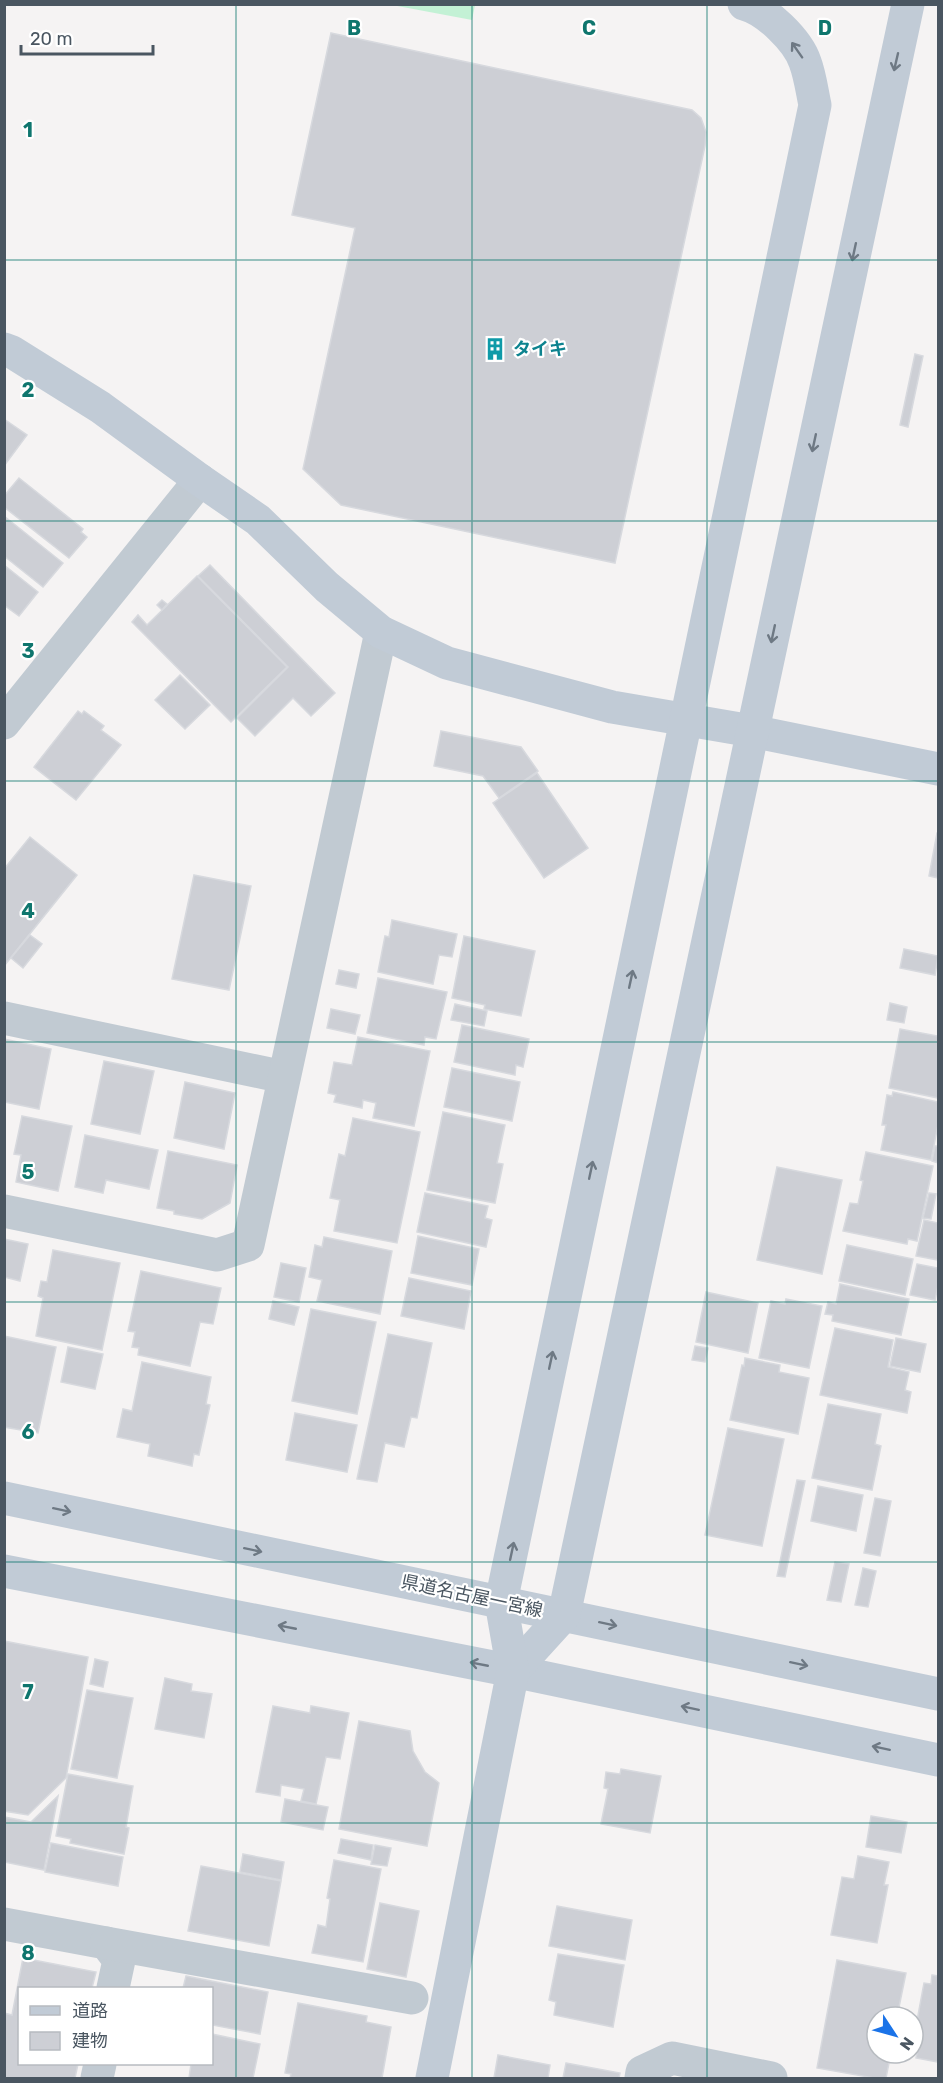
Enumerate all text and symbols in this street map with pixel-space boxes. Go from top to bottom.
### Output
text: B [347,16,361,40]
text: C [582,16,596,40]
text: D [818,16,832,40]
scale bar [21,18,153,56]
text: 20 m [30,28,72,50]
one-way arrow [791,42,803,58]
one-way arrow [890,52,901,71]
text: 1 [23,118,33,142]
one-way arrow [848,242,859,262]
building icon: タイキ [482,336,508,362]
place label: タイキ [513,338,567,360]
text: 2 [22,378,35,402]
one-way arrow [808,433,819,452]
one-way arrow [767,623,778,643]
text: 3 [21,639,35,663]
text: 4 [21,899,35,923]
one-way arrow [626,969,637,989]
text: 5 [22,1160,35,1184]
one-way arrow [586,1160,597,1180]
one-way arrow [546,1351,558,1370]
text: 6 [21,1420,35,1444]
one-way arrow [51,1505,71,1516]
one-way arrow [506,1542,518,1561]
one-way arrow [242,1545,262,1556]
street label: 県道名古屋一宮線 [399,1570,545,1622]
one-way arrow [598,1619,617,1630]
one-way arrow [278,1621,298,1632]
one-way arrow [470,1658,489,1669]
one-way arrow [789,1659,808,1670]
text: 7 [22,1680,34,1704]
one-way arrow [681,1702,701,1713]
one-way arrow [872,1741,891,1753]
text: 8 [21,1941,35,1965]
legend [18,1987,213,2065]
text: 道路 [72,2000,108,2022]
north arrow [865,2005,925,2065]
text: 建物 [72,2030,108,2052]
text: N [896,2033,918,2054]

